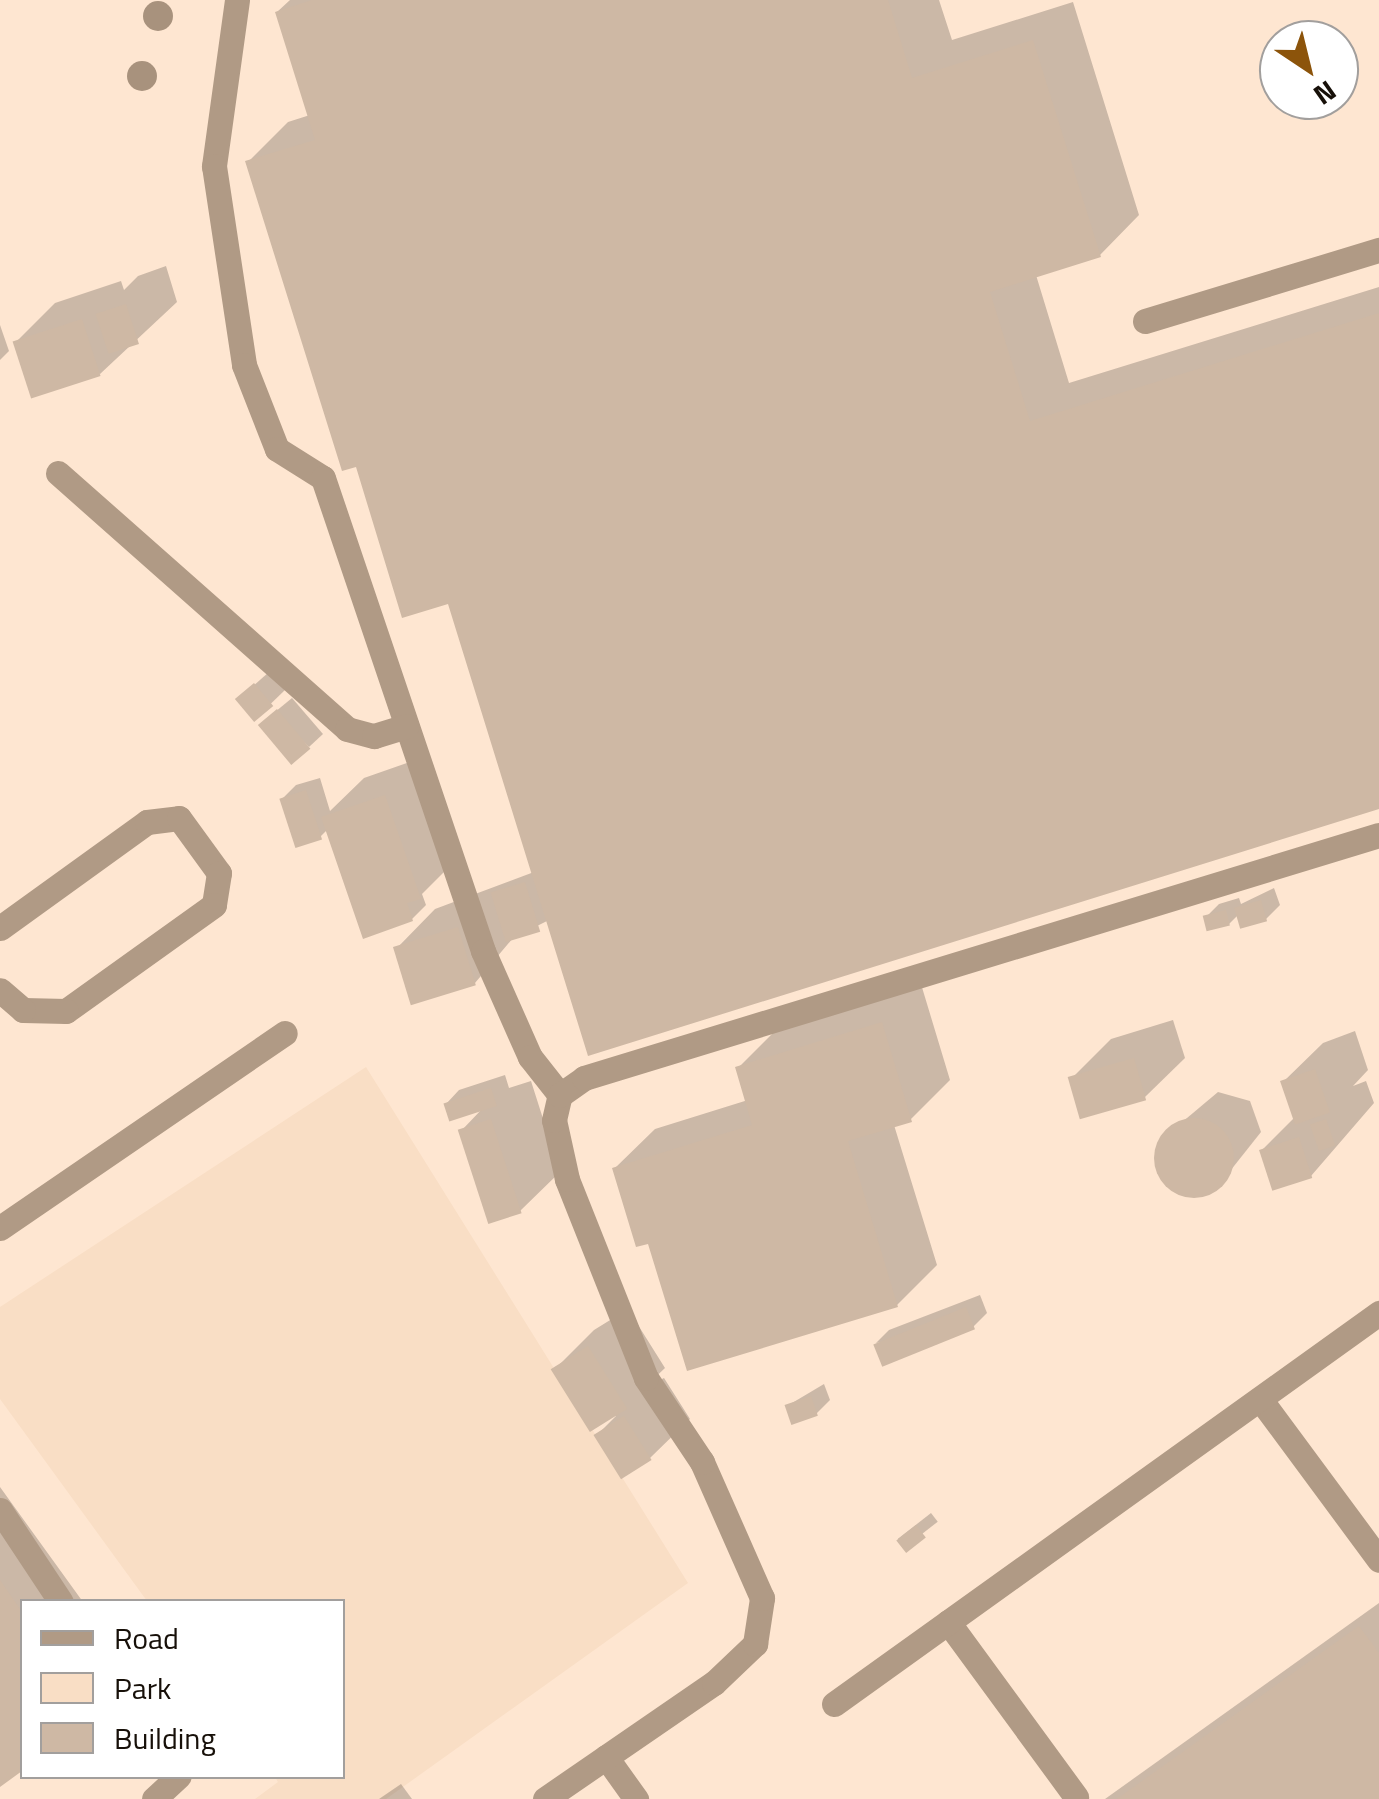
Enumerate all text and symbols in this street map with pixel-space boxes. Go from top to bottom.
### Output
north arrow [1259,20,1359,120]
text: N [1305,70,1346,117]
legend [20,1599,345,1779]
text: Road [114,1615,179,1661]
text: Park [114,1665,171,1711]
text: Building [114,1715,216,1761]

